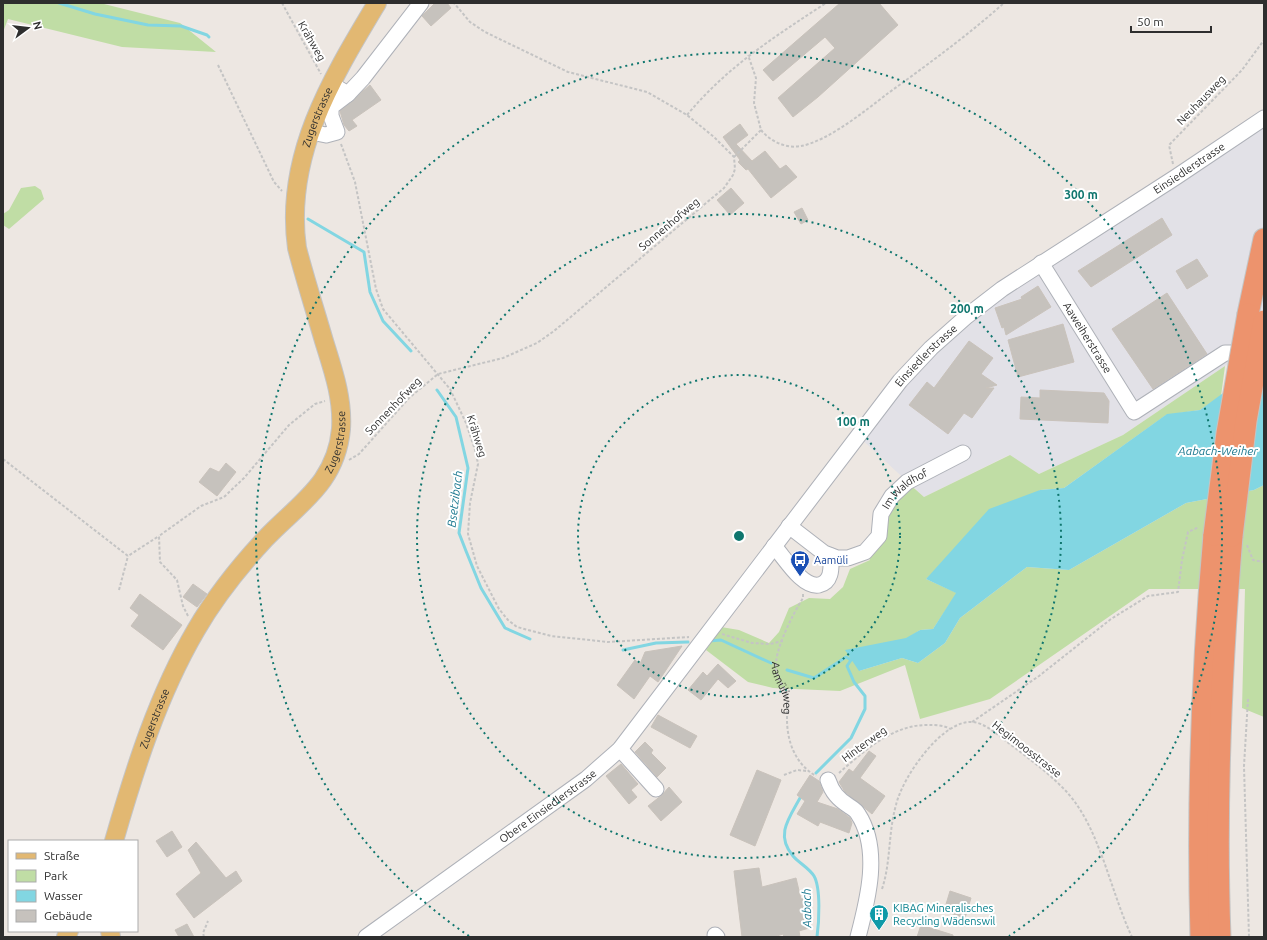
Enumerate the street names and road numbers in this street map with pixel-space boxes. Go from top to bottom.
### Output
street label: Krähweg [296,19,328,63]
street label: Neuhausweg [1174,73,1228,127]
street label: Zugerstrasse [300,85,335,149]
street label: Einsiedlerstrasse [1151,140,1227,196]
street label: Sonnenhofweg [636,195,702,253]
street label: Aaweiherstrasse [1061,300,1114,375]
street label: Einsiedlerstrasse [892,322,959,389]
street label: Sonnenhofweg [363,375,423,437]
street label: Zugerstrasse [322,411,347,475]
street label: Krähweg [465,413,489,459]
street label: Im Waldhof [880,466,930,511]
street label: Aamüliweg [770,662,794,715]
street label: Zugerstrasse [137,687,172,750]
street label: Hegimoosstrasse [990,718,1064,780]
street label: Hinterweg [839,724,889,764]
street label: Obere Einsiedlerstrasse [497,767,599,845]

